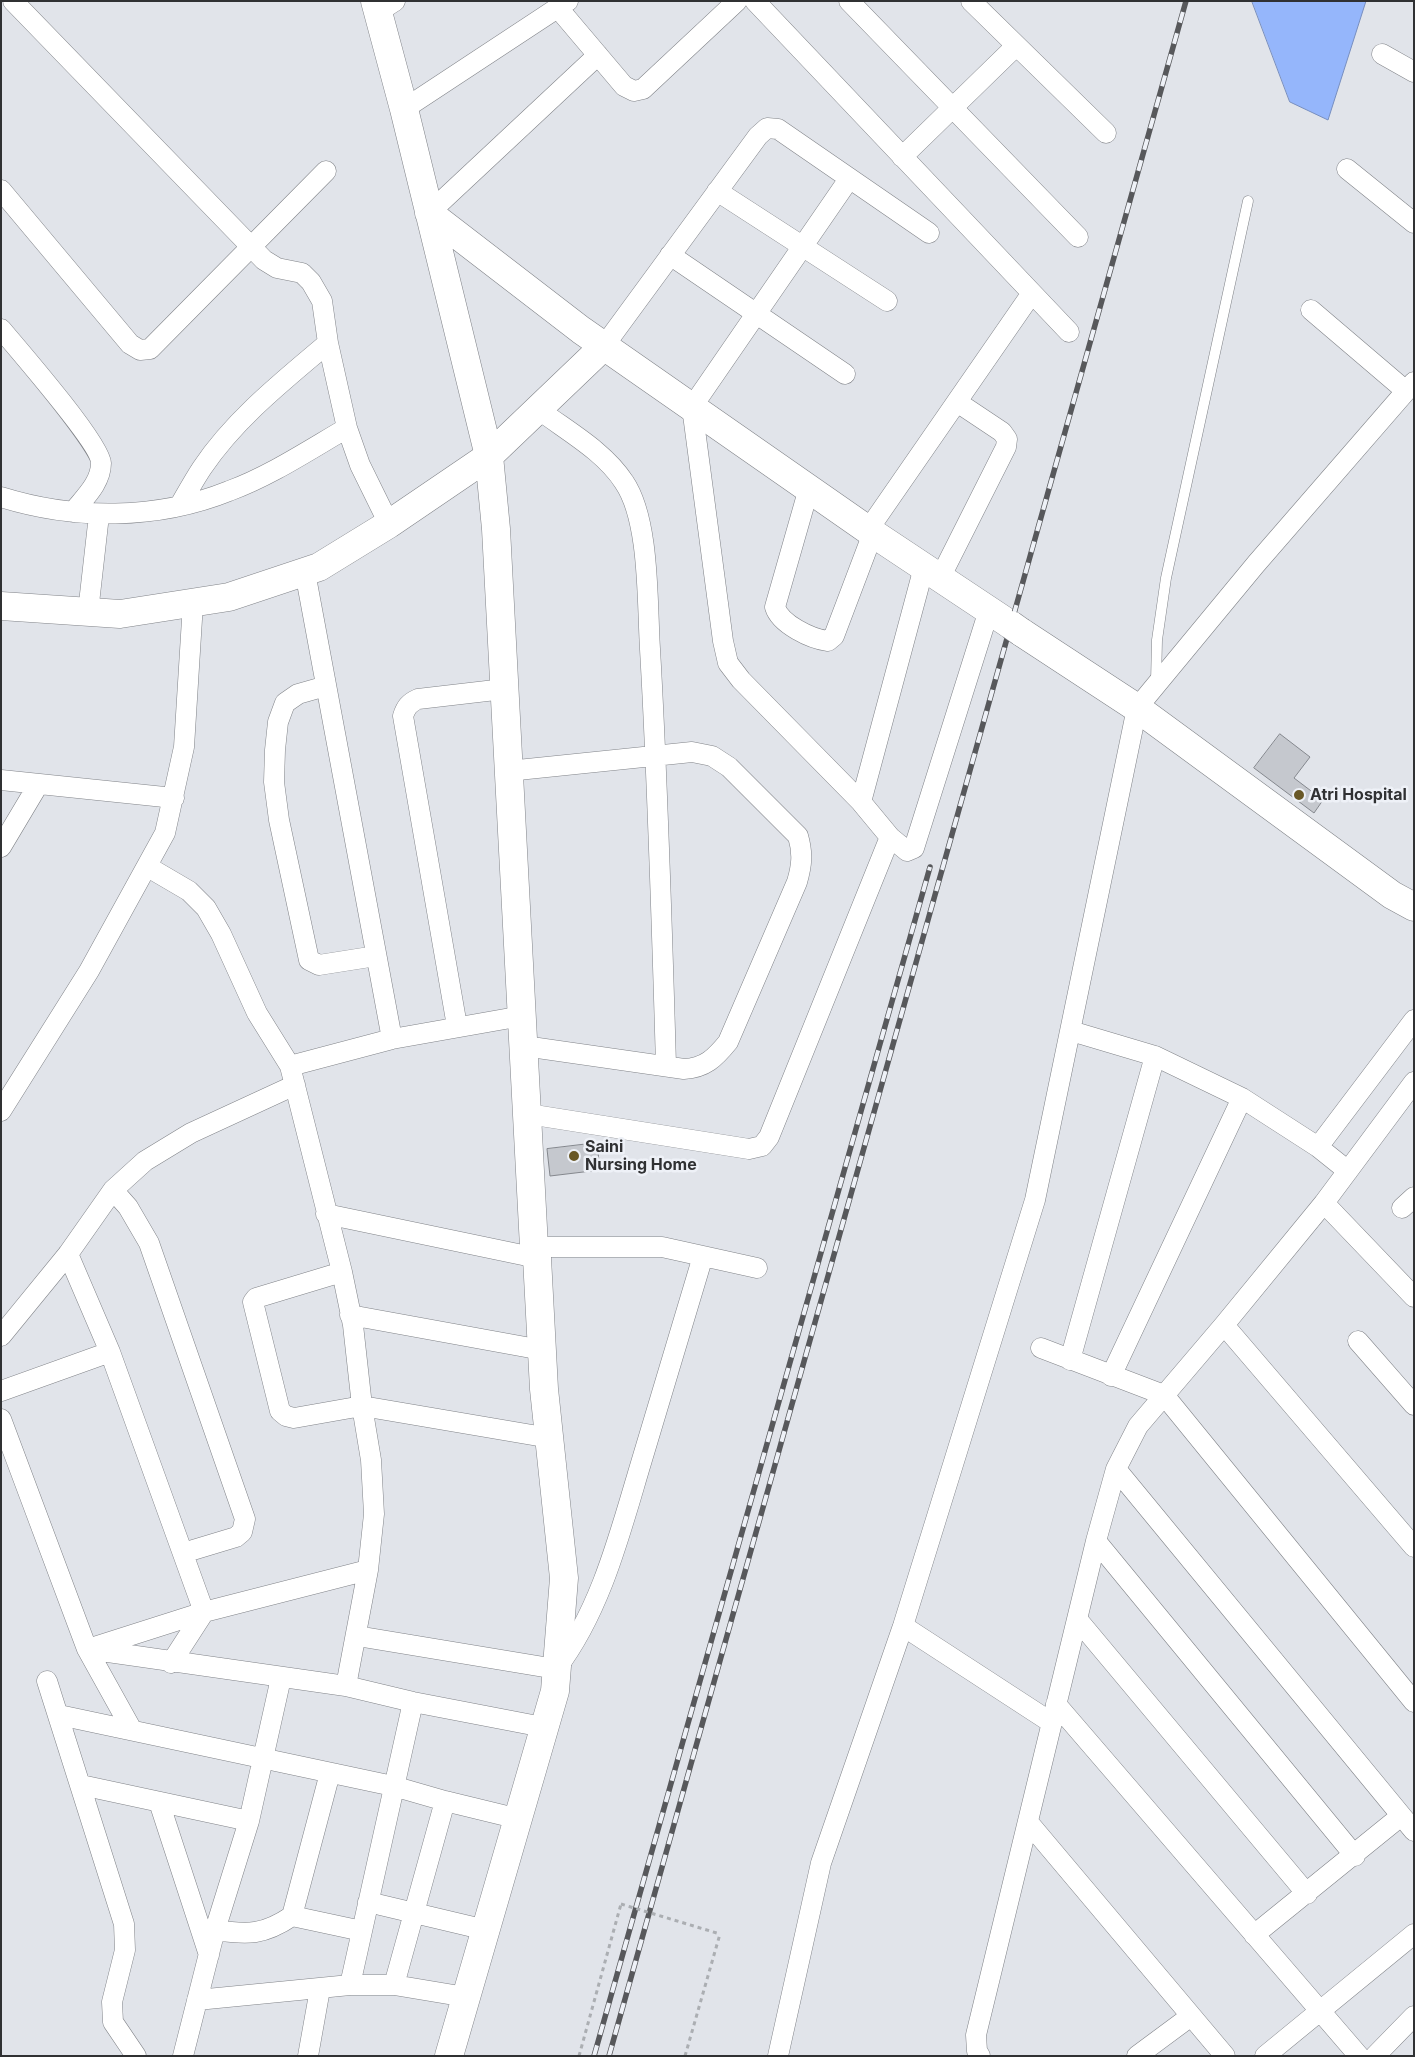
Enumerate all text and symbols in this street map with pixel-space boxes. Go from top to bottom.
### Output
place label: Atri Hospital [1310,785,1407,805]
marker: Atri Hospital [1292,788,1306,802]
place label: Saini Nursing Home [585,1137,697,1175]
marker: Saini Nursing Home [567,1149,581,1163]

